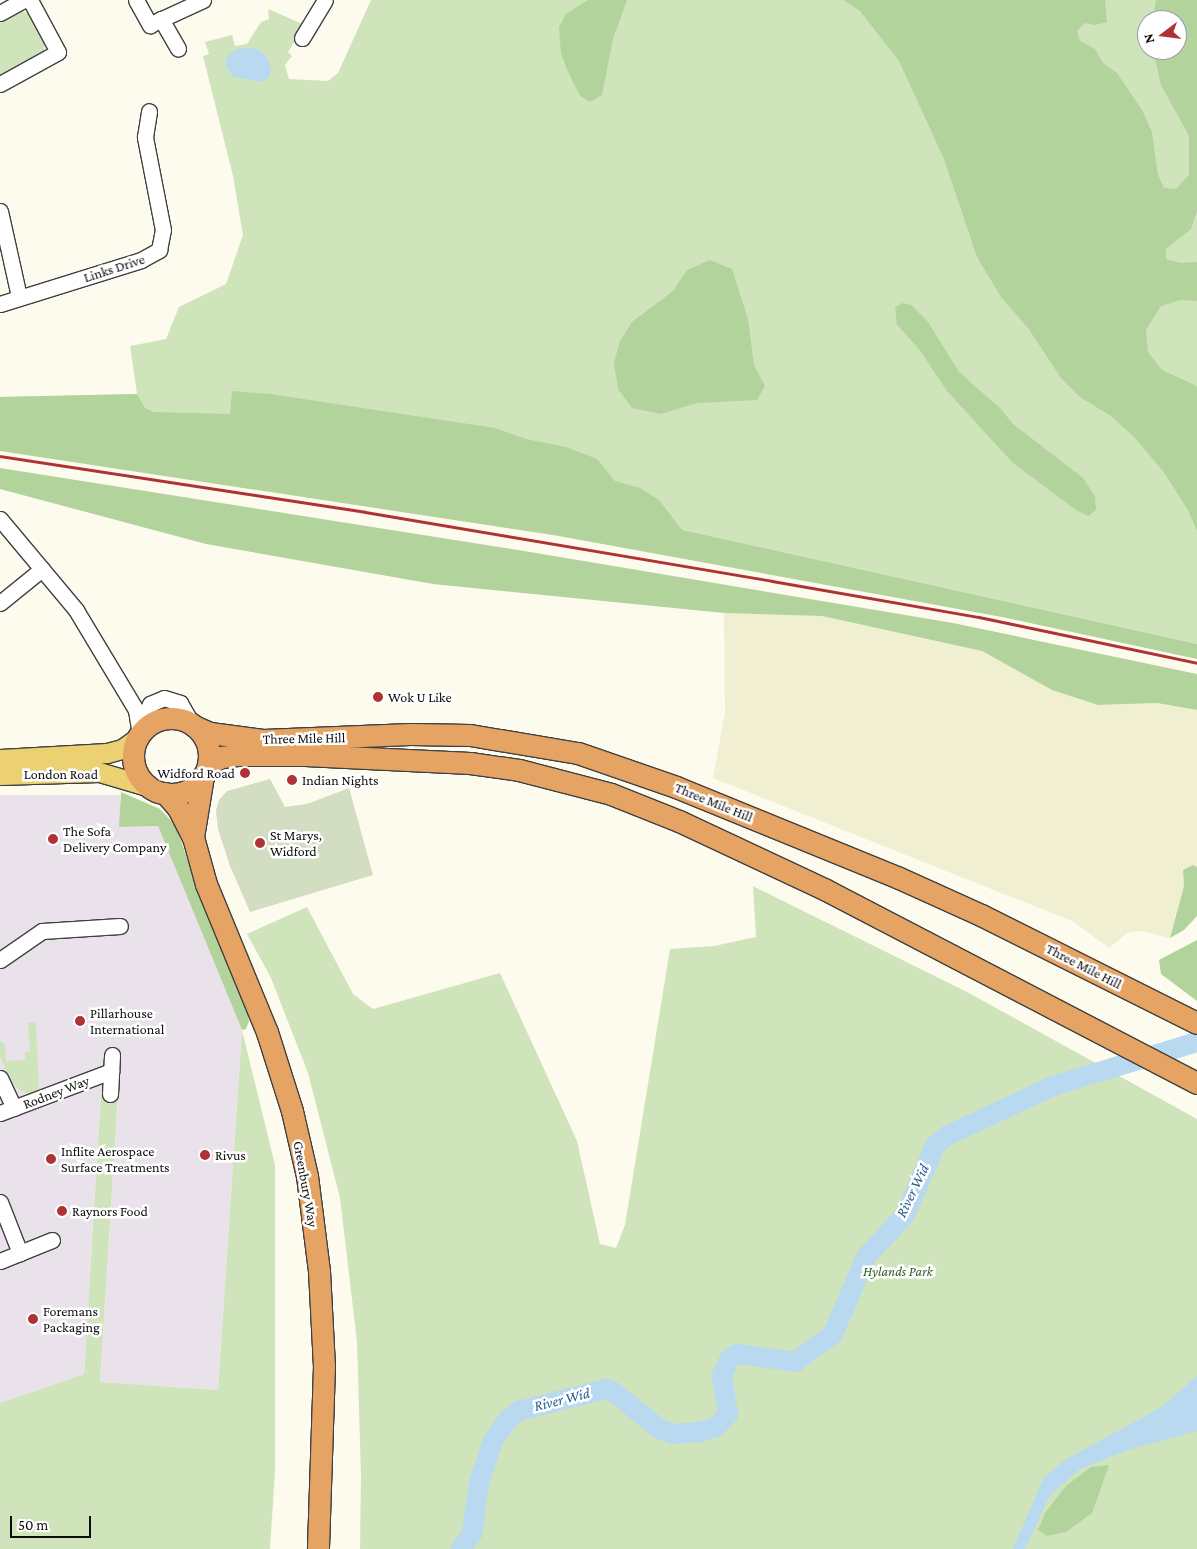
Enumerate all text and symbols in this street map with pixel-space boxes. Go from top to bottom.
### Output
north arrow [1137,10,1187,60]
text: N [1140,32,1157,45]
street label: Links Drive [81,250,147,286]
place label: Wok U Like [388,689,452,705]
marker: Wok U Like [372,691,384,703]
street label: Three Mile Hill [263,729,345,747]
place label: Widford Road [157,765,235,781]
street label: London Road [24,766,98,782]
marker: Widford Road [239,767,251,779]
place label: Indian Nights [302,772,379,788]
marker: Indian Nights [286,774,298,786]
street label: Three Mile Hill [673,779,755,825]
place label: The Sofa Delivery Company [63,823,167,856]
place label: St Marys, Widford [270,827,322,860]
marker: The Sofa Delivery Company [47,833,59,845]
marker: St Marys, Widford [254,837,266,849]
street label: Three Mile Hill [1043,940,1125,992]
place label: Pillarhouse International [90,1005,164,1038]
marker: Pillarhouse International [74,1015,86,1027]
street label: Rodney Way [20,1072,92,1112]
street label: Greenbury Way [290,1140,322,1228]
place label: Inflite Aerospace Surface Treatments [61,1143,170,1176]
place label: Rivus [215,1147,246,1163]
marker: Rivus [199,1149,211,1161]
marker: Inflite Aerospace Surface Treatments [45,1153,57,1165]
water label: River Wid [892,1162,934,1220]
place label: Raynors Food [72,1203,148,1219]
marker: Raynors Food [56,1205,68,1217]
park label: Hylands Park [863,1263,933,1279]
place label: Foremans Packaging [43,1303,100,1335]
marker: Foremans Packaging [27,1313,39,1325]
water label: River Wid [532,1384,592,1416]
scale bar [12,1506,94,1538]
text: 50 m [18,1517,48,1533]

